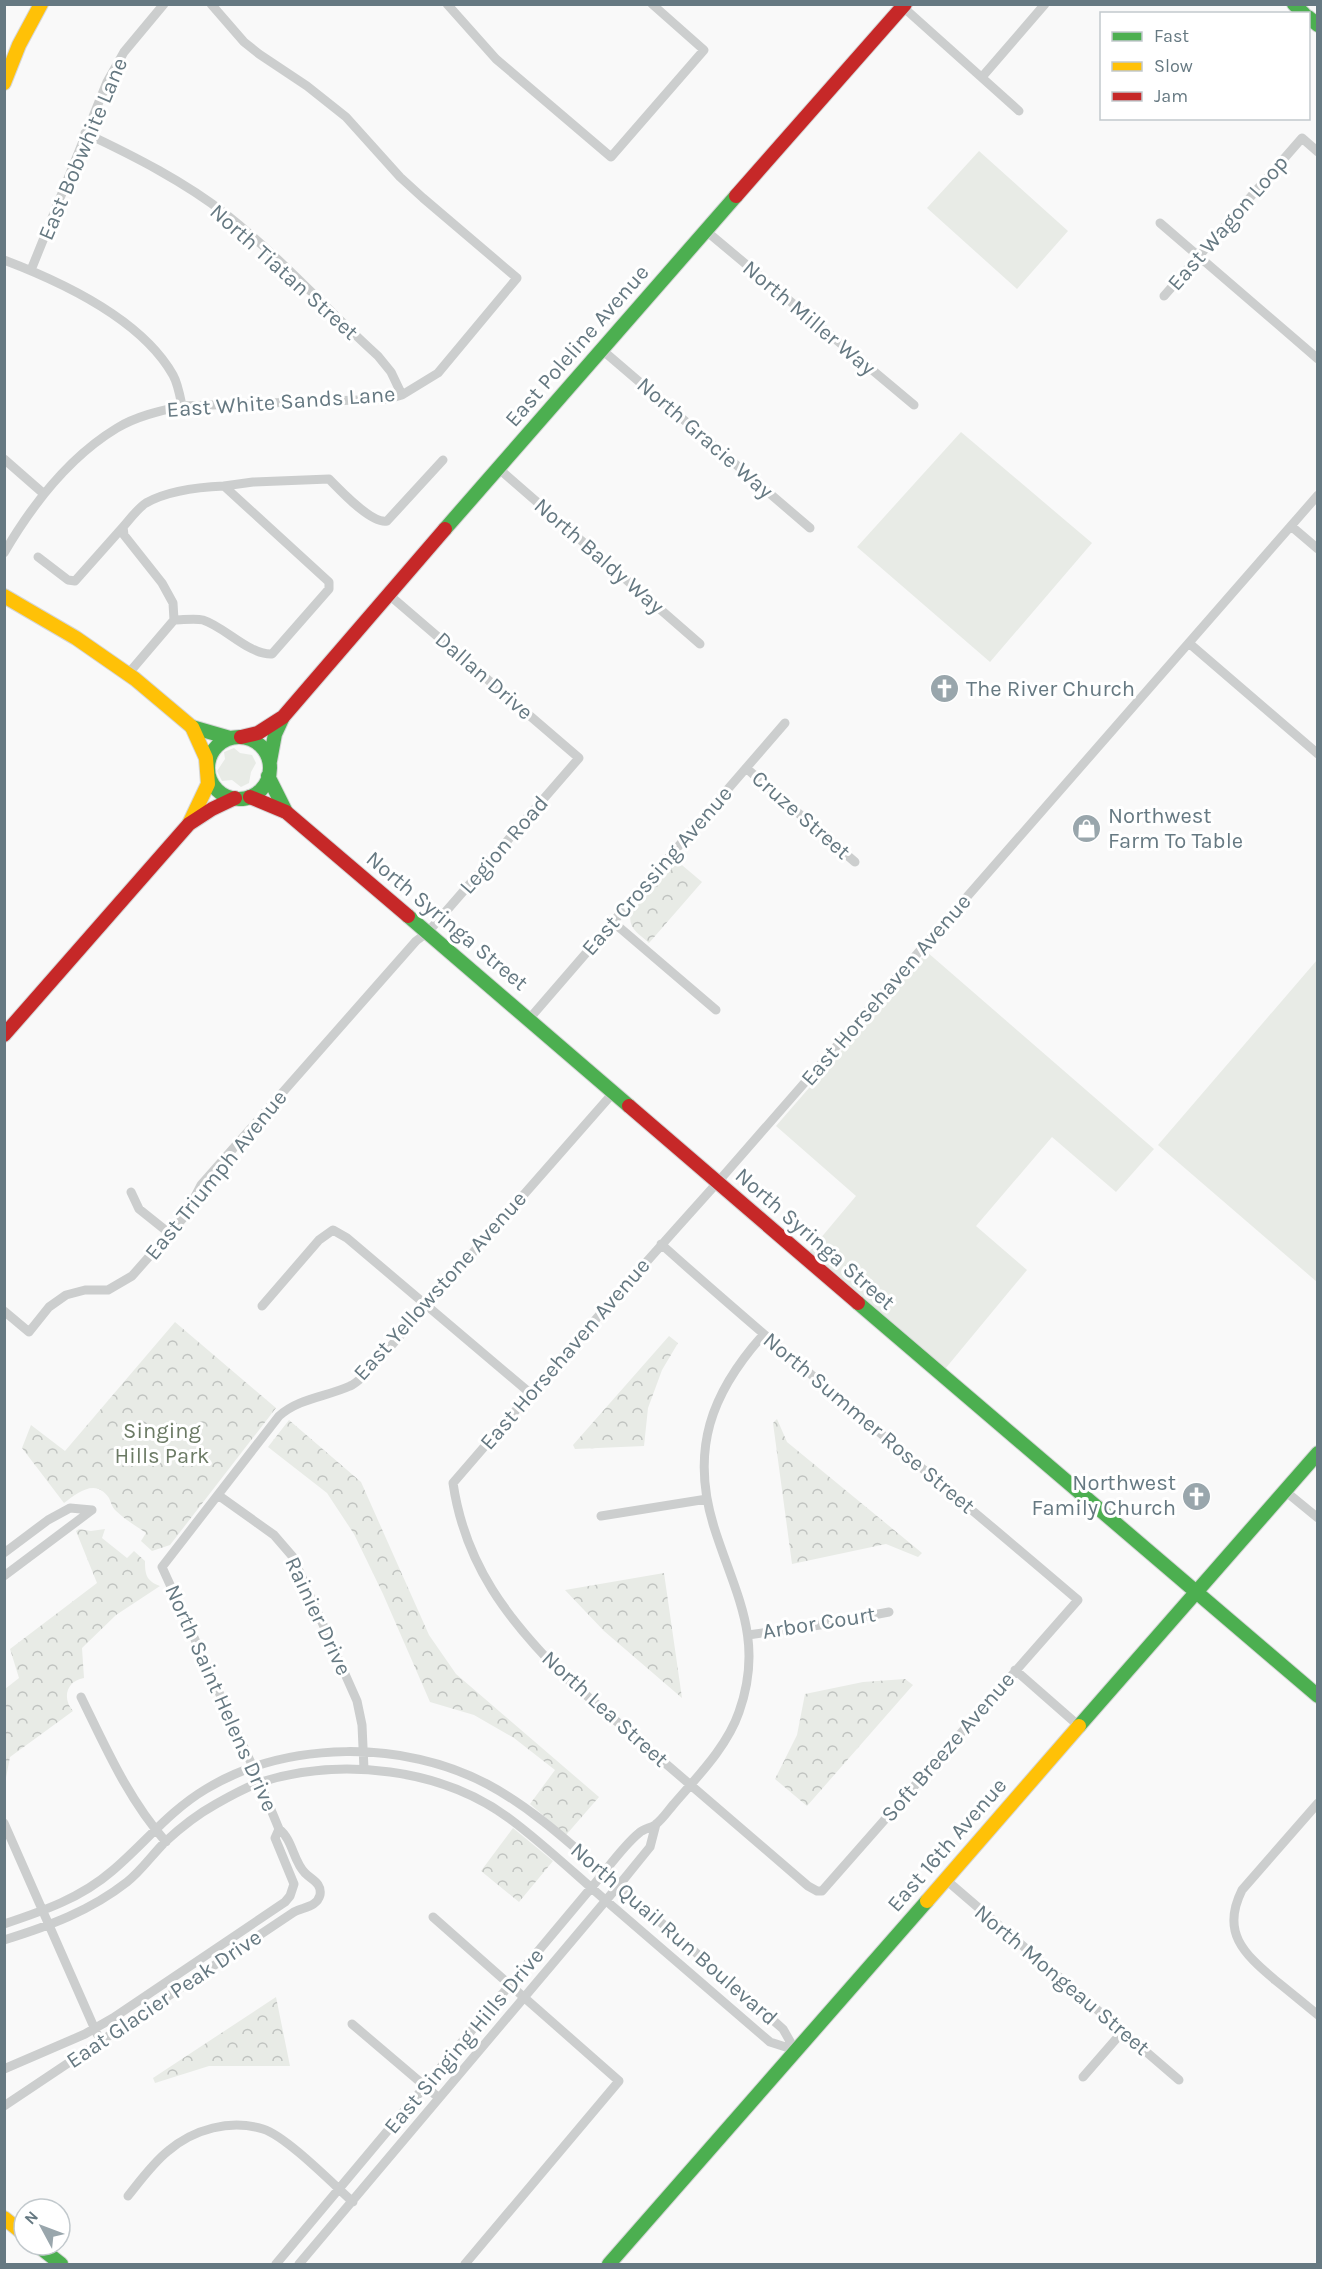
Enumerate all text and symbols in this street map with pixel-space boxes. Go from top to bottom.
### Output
legend [1100,12,1310,120]
text: Fast [1154,25,1189,47]
street label: East Bobwhite Lane [33,54,133,244]
text: Slow [1154,55,1193,77]
text: Jam [1154,85,1188,107]
street label: East Wagon Loop [1162,150,1294,296]
street label: North Tiatan Street [204,199,364,345]
street label: North Miller Way [737,255,881,381]
street label: East Poleline Avenue [500,260,654,432]
street label: North Gracie Way [632,372,778,504]
street label: East White Sands Lane [166,381,396,423]
street label: North Baldy Way [529,493,669,619]
street label: Dallan Drive [430,627,538,725]
church icon: The River Church [929,673,961,705]
place label: The River Church [966,676,1135,702]
street label: Cruze Street [746,765,856,865]
street label: East Crossing Avenue [576,781,738,961]
street label: Legion Road [454,791,554,899]
place label: Northwest Farm To Table [1108,803,1243,854]
shop icon: Northwest Farm To Table [1071,813,1103,845]
street label: North Syringa Street [361,846,533,996]
street label: East Horsehaven Avenue [796,889,976,1091]
street label: East Triumph Avenue [139,1085,293,1265]
street label: North Syringa Street [730,1163,900,1315]
street label: East Yellowstone Avenue [348,1186,532,1386]
street label: East Horsehaven Avenue [475,1253,655,1455]
street label: North Summer Rose Street [758,1327,980,1519]
park label: Singing Hills Park [114,1418,210,1469]
place label: Northwest Family Church [1031,1470,1176,1521]
church icon: Northwest Family Church [1181,1480,1213,1512]
street label: Rainier Drive [279,1553,357,1679]
street label: North Saint Helens Drive [159,1581,283,1815]
street label: Arbor Court [761,1601,877,1645]
street label: North Lea Street [536,1645,674,1773]
street label: Soft Breeze Avenue [876,1667,1020,1827]
street label: East 16th Avenue [882,1773,1012,1917]
street label: North Quail Run Boulevard [565,1837,783,2031]
street label: North Mongeau Street [969,1899,1155,2061]
street label: Eaat Glacier Peak Drive [62,1924,266,2074]
street label: East Singing Hills Drive [379,1943,549,2139]
north arrow [12,2197,72,2257]
text: N [20,2207,42,2228]

